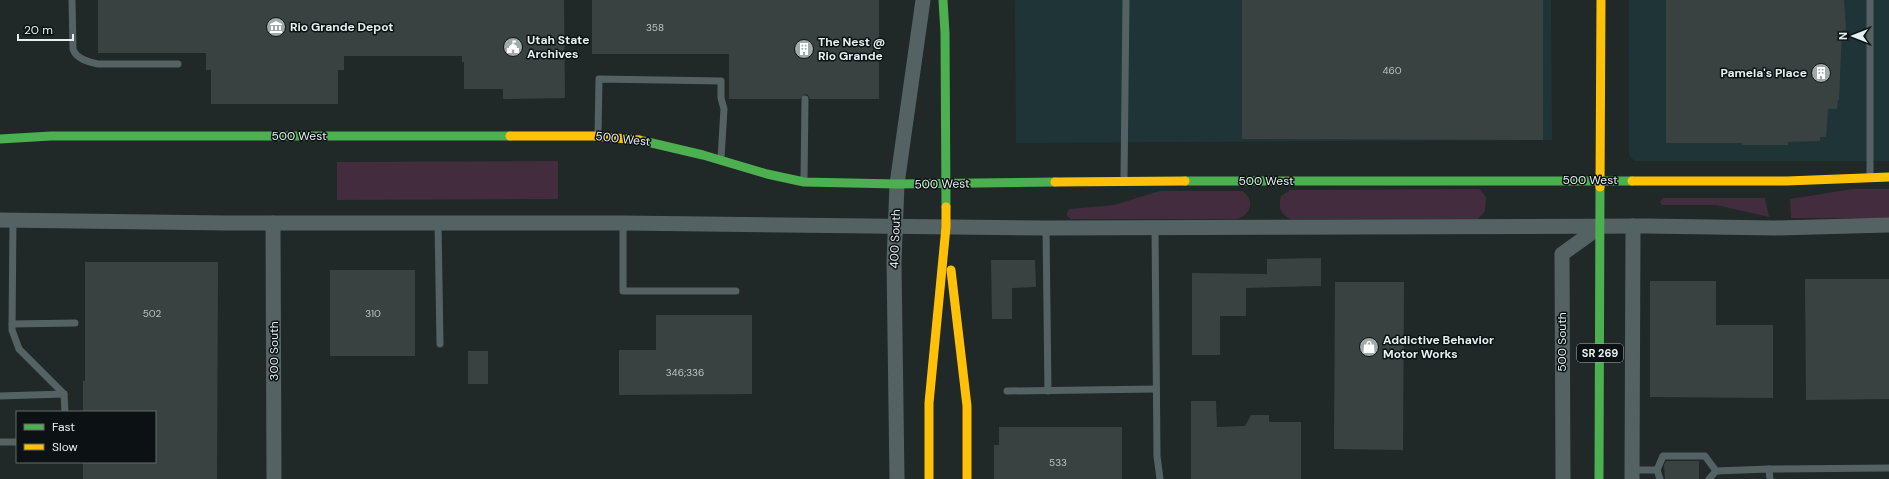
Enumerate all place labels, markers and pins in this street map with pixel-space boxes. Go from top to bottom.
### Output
museum icon: Rio Grande Depot [265,16,287,38]
place label: Rio Grande Depot [290,19,393,35]
place label: Utah State Archives [527,32,589,62]
place label: The Nest @ Rio Grande [818,34,885,64]
public building icon: Utah State Archives [502,36,524,58]
building icon: The Nest @ Rio Grande [793,38,815,60]
building icon: Pamela's Place [1810,62,1832,84]
place label: Pamela's Place [1721,65,1807,81]
place label: Addictive Behavior Motor Works [1383,332,1494,362]
shop icon: Addictive Behavior Motor Works [1358,336,1380,358]

